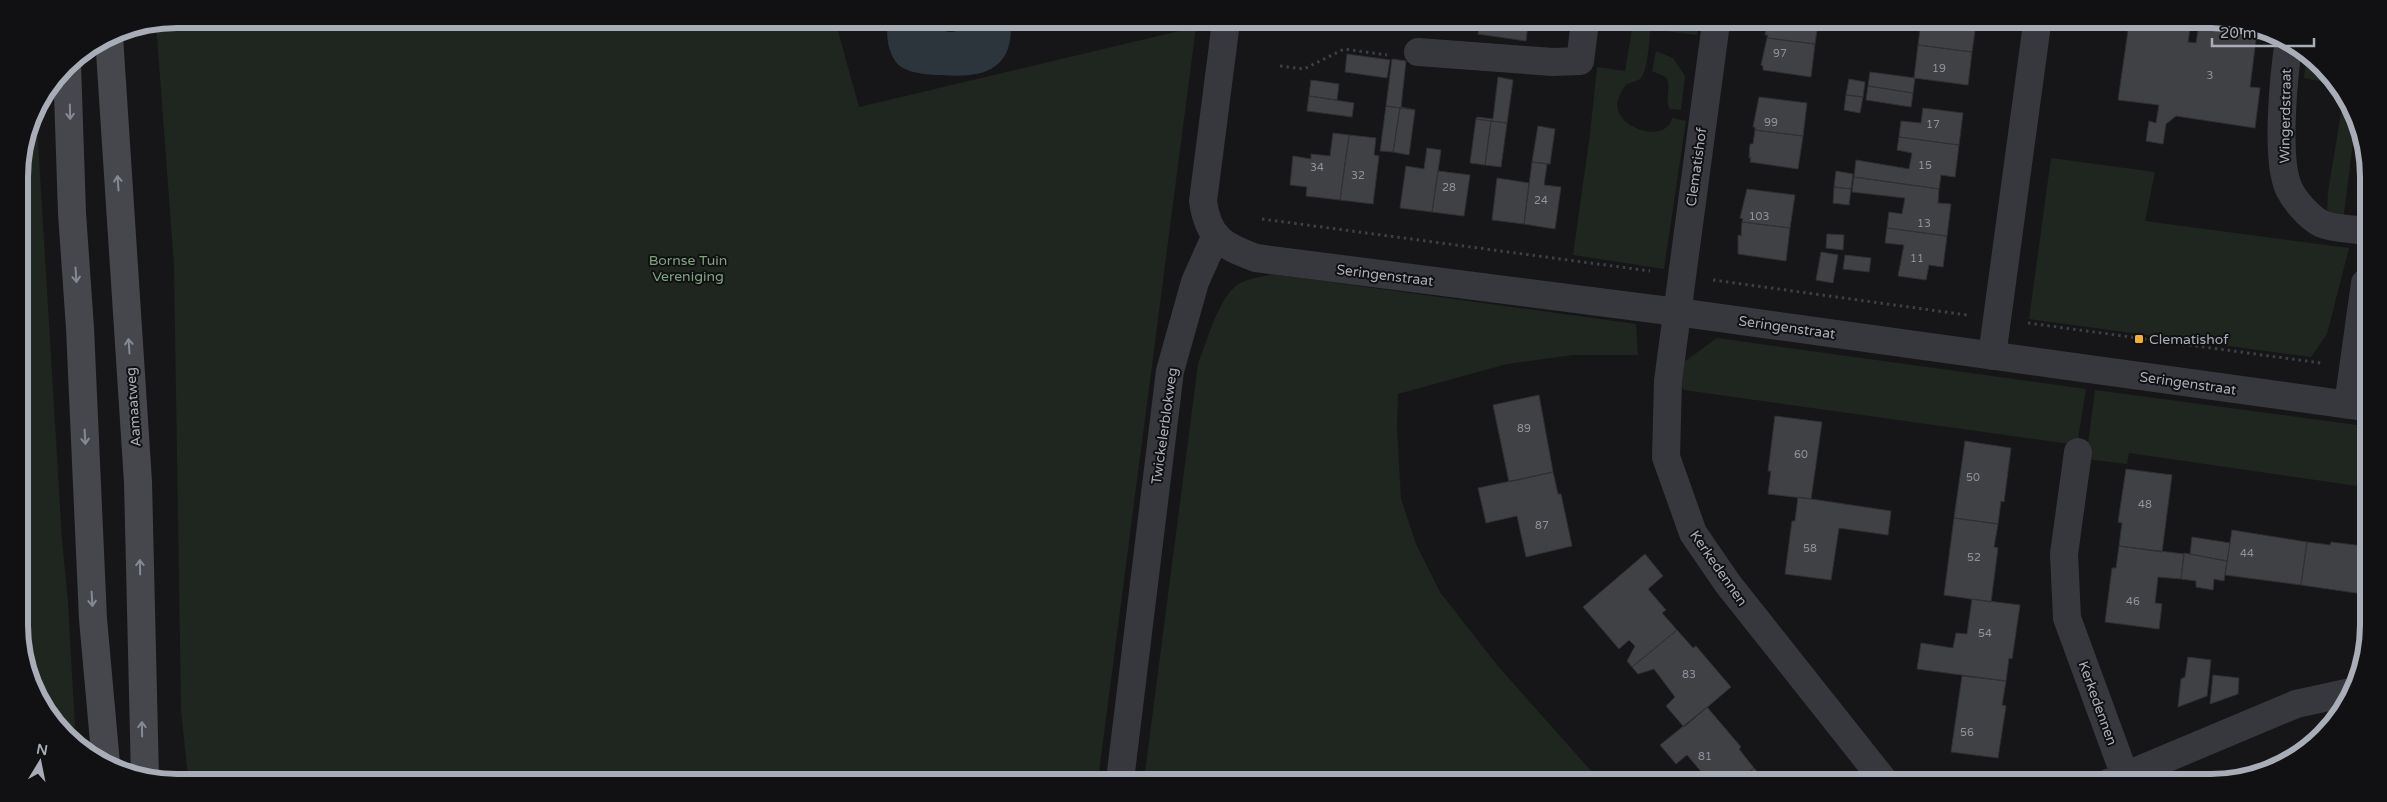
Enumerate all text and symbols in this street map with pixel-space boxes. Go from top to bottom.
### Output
scale bar [2212,15,2314,47]
text: 20 m [2220,24,2257,42]
house number: 97 [1773,47,1787,60]
house number: 19 [1932,62,1946,75]
street label: Wingerdstraat [2276,68,2295,164]
house number: 3 [2207,69,2214,82]
one-way arrow [65,104,75,120]
house number: 99 [1764,116,1778,129]
house number: 17 [1926,118,1940,131]
street label: Clematishof [1683,126,1711,208]
house number: 15 [1918,159,1932,172]
house number: 34 [1310,161,1324,174]
house number: 32 [1351,169,1365,182]
one-way arrow [114,176,123,192]
house number: 28 [1442,181,1456,194]
house number: 24 [1534,194,1548,207]
house number: 103 [1749,210,1769,223]
house number: 13 [1917,217,1931,230]
park label: Bornse Tuin Vereniging [649,252,727,285]
house number: 11 [1910,252,1924,265]
street label: Seringenstraat [1336,261,1435,290]
one-way arrow [72,266,81,282]
street label: Seringenstraat [1737,312,1837,343]
place label: Clematishof [2149,331,2229,348]
marker: Clematishof [2133,333,2145,345]
one-way arrow [124,338,134,354]
street label: Twickelerblokweg [1148,366,1181,486]
street label: Aamaatweg [122,367,145,447]
street label: Seringenstraat [2138,368,2238,399]
house number: 89 [1517,422,1531,435]
one-way arrow [80,429,89,445]
house number: 60 [1794,448,1808,461]
house number: 50 [1966,471,1980,484]
house number: 48 [2138,498,2152,511]
house number: 87 [1535,519,1549,532]
street label: Kerkedennen [1686,527,1751,609]
house number: 58 [1803,542,1817,555]
house number: 44 [2240,547,2254,560]
house number: 52 [1967,551,1981,564]
one-way arrow [135,559,145,575]
one-way arrow [88,591,97,607]
house number: 46 [2126,595,2140,608]
house number: 54 [1978,627,1992,640]
street label: Kerkedennen [2074,659,2121,748]
house number: 83 [1682,668,1696,681]
one-way arrow [138,721,147,737]
house number: 56 [1960,726,1974,739]
north arrow [15,737,65,787]
text: N [35,740,49,759]
house number: 81 [1698,750,1712,763]

